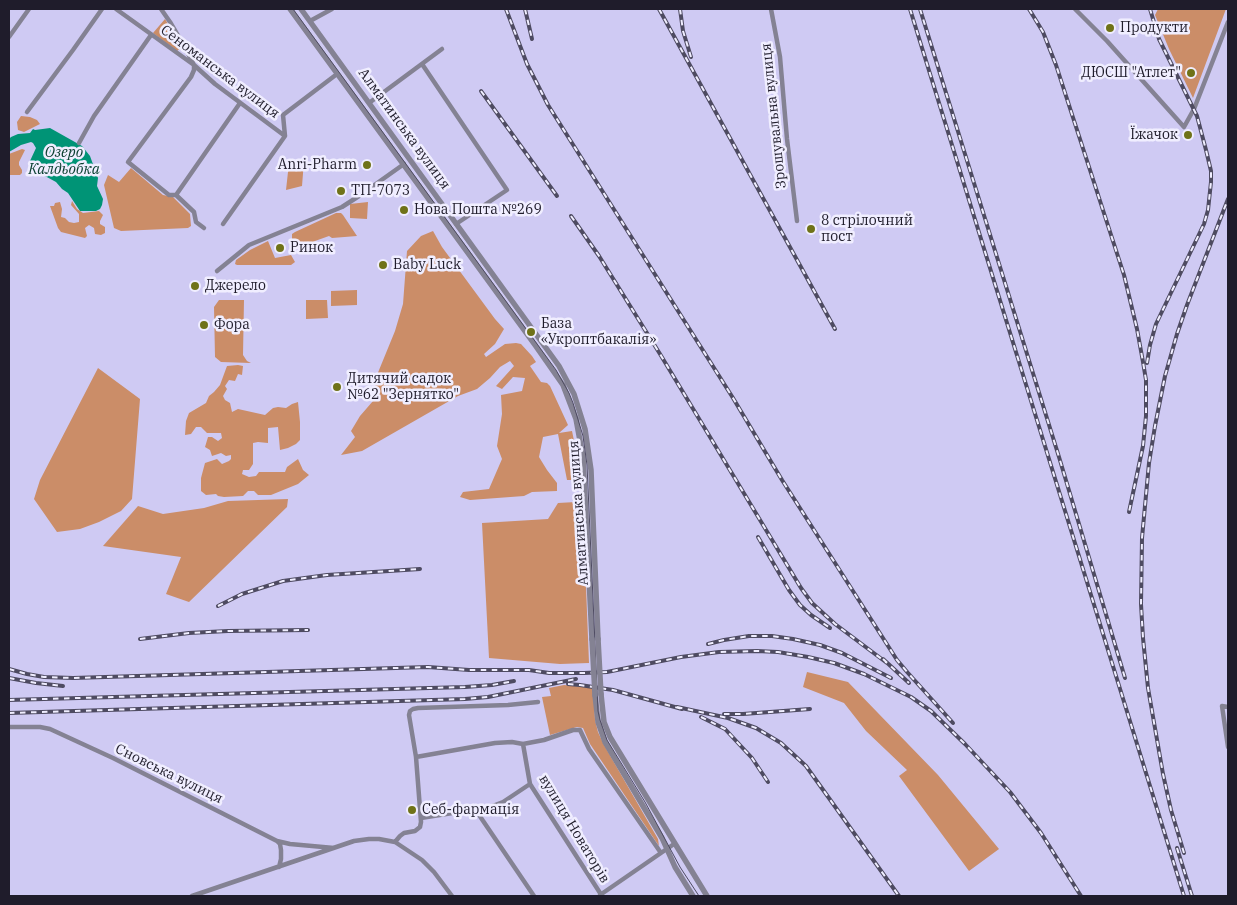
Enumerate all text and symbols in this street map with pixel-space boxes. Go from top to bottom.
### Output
place label: Продукти [1120,20,1188,36]
street label: Сеноманська вулиця [157,22,283,122]
marker: Продукти [1104,22,1116,34]
street label: Зрошувальна вулиця [758,42,790,190]
street label: Алматинська вулиця [354,65,454,193]
place label: ДЮСШ "Атлет" [1081,65,1181,81]
marker: ДЮСШ "Атлет" [1185,67,1197,79]
place label: Їжачок [1130,127,1178,143]
marker: Їжачок [1182,129,1194,141]
water label: Озеро Калдьобка [28,144,100,179]
place label: Anri-Pharm [278,157,357,173]
marker: Anri-Pharm [361,159,373,171]
place label: ТП-7073 [351,183,410,199]
marker: ТП-7073 [335,185,347,197]
place label: Нова Пошта №269 [414,202,542,218]
marker: Нова Пошта №269 [398,204,410,216]
place label: 8 стрілочний пост [821,213,913,246]
marker: 8 стрілочний пост [805,223,817,235]
place label: Ринок [290,240,333,256]
marker: Ринок [274,242,286,254]
place label: Baby Luck [393,257,461,273]
marker: Baby Luck [377,259,389,271]
place label: Джерело [205,278,266,294]
marker: Джерело [189,280,201,292]
place label: База «Укроптбакалія» [541,316,656,348]
place label: Фора [214,317,250,333]
marker: Фора [198,319,210,331]
marker: База «Укроптбакалія» [525,326,537,338]
place label: Дитячий садок №62 "Зернятко" [347,371,459,404]
marker: Дитячий садок №62 "Зернятко" [331,381,343,393]
street label: Алматинська вулиця [566,440,592,586]
street label: Сновська вулиця [112,741,226,807]
street label: вулиця Новаторів [535,772,613,886]
place label: Себ-фармація [422,802,519,818]
marker: Себ-фармація [406,804,418,816]

